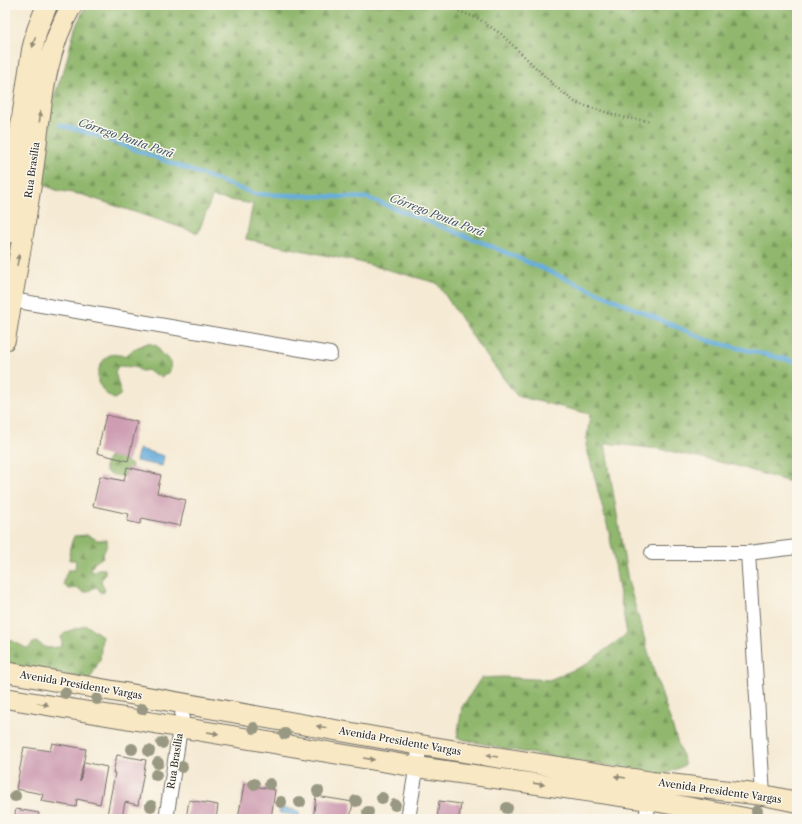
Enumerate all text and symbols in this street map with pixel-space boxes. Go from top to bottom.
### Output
one-way arrow [31,36,37,48]
one-way arrow [37,111,43,123]
water label: Córrego Ponta Porã [77,115,176,161]
street label: Rua Brasília [22,140,42,199]
water label: Córrego Ponta Porã [388,191,486,240]
one-way arrow [16,254,22,266]
street label: Avenida Presidente Vargas [18,668,143,702]
one-way arrow [37,701,50,707]
one-way arrow [316,724,328,730]
street label: Avenida Presidente Vargas [337,724,462,758]
one-way arrow [207,730,219,736]
street label: Rua Brasília [164,731,186,790]
one-way arrow [485,753,498,759]
one-way arrow [363,756,375,762]
one-way arrow [614,774,626,780]
street label: Avenida Presidente Vargas [656,776,783,806]
one-way arrow [533,781,545,787]

